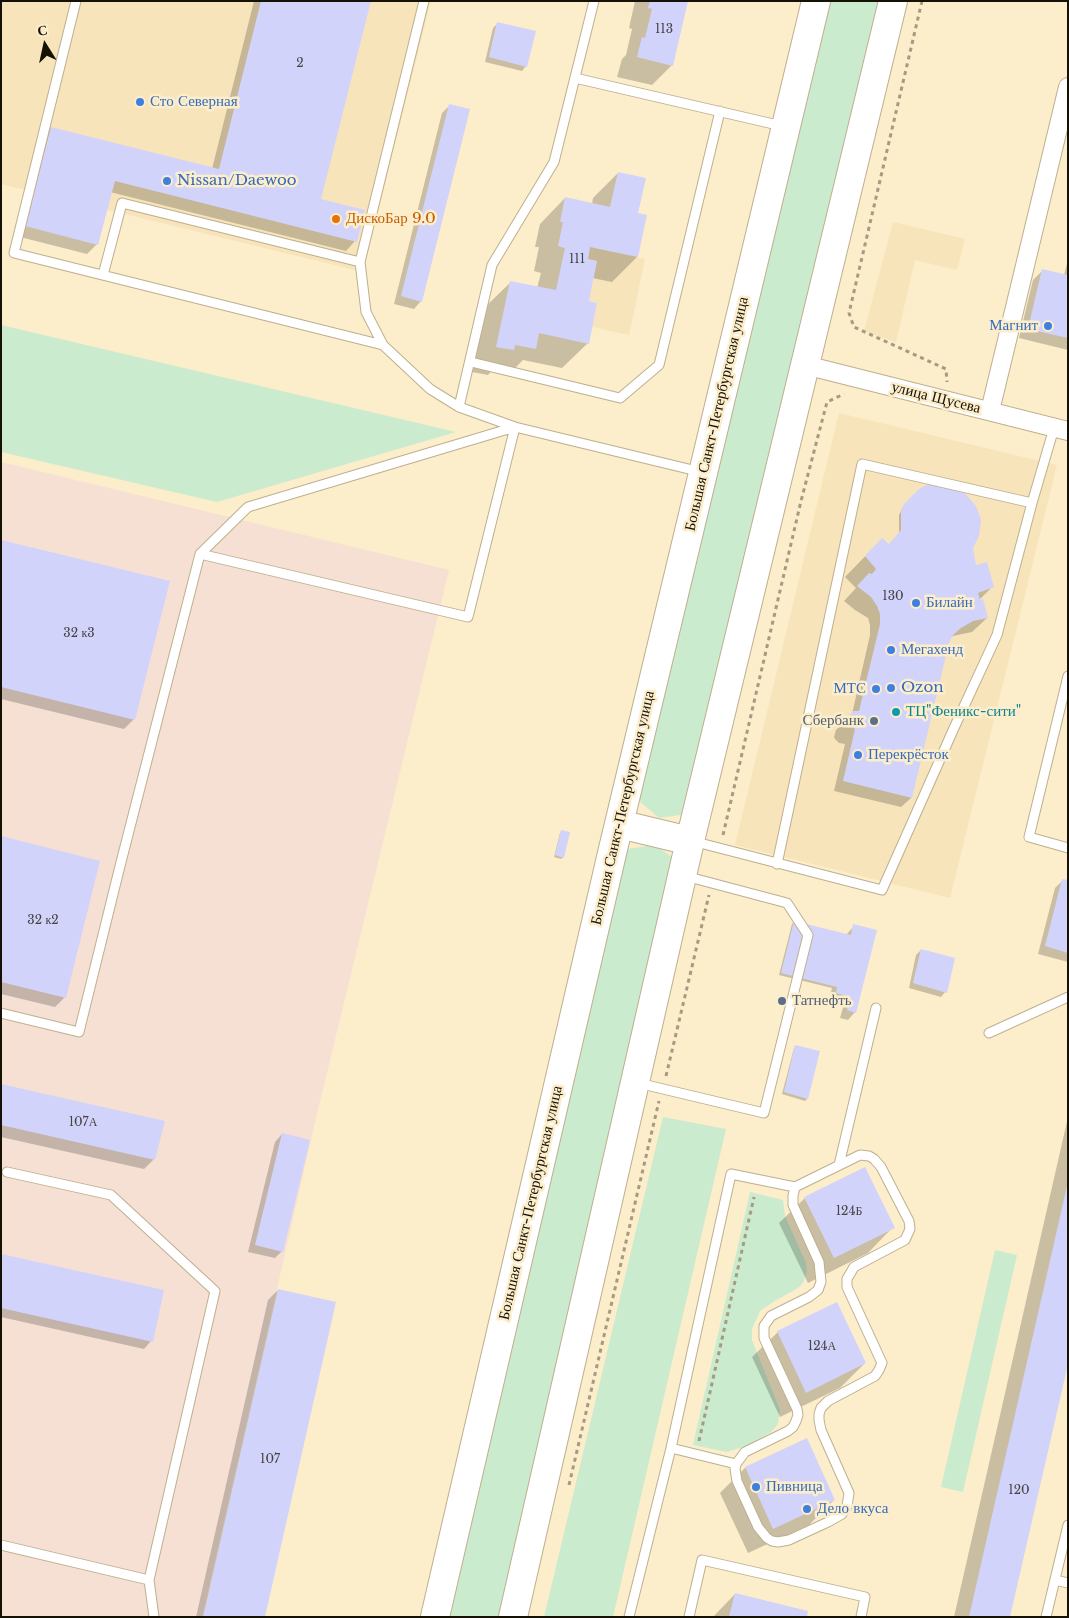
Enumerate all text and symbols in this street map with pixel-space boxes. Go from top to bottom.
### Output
north arrow [20,20,70,70]
text: С [36,20,49,40]
house number: 113 [655,23,673,37]
house number: 2 [296,57,304,71]
place label: Сто Северная [150,93,238,111]
marker: Сто Северная [134,96,146,108]
place label: Nissan/Daewoo [177,172,297,190]
marker: Nissan/Daewoo [161,175,173,187]
place label: ДискоБар 9.0 [346,210,436,228]
marker: ДискоБар 9.0 [330,213,342,225]
house number: 111 [569,253,585,267]
street label: Большая Санкт-Петербургская улица [681,295,753,533]
place label: Магнит [989,317,1038,335]
marker: Магнит [1042,320,1054,332]
street label: улица Щусева [890,378,982,418]
house number: 130 [882,590,904,604]
place label: Билайн [926,594,973,612]
marker: Билайн [910,597,922,609]
house number: 32 к3 [63,627,95,641]
place label: Мегахенд [901,641,963,659]
marker: Мегахенд [885,644,897,656]
place label: Ozon [901,679,944,697]
place label: МТС [833,680,866,698]
marker: Ozon [885,682,897,694]
marker: МТС [870,683,882,695]
street label: Большая Санкт-Петербургская улица [587,689,659,927]
place label: ТЦ"Феникс-сити" [906,703,1021,721]
marker: ТЦ"Феникс-сити" [890,706,902,718]
place label: Сбербанк [803,712,864,730]
marker: Сбербанк [868,715,880,727]
place label: Перекрёсток [868,746,949,764]
marker: Перекрёсток [852,749,864,761]
house number: 32 к2 [27,914,59,928]
place label: Татнефть [792,992,852,1010]
marker: Татнефть [776,995,788,1007]
street label: Большая Санкт-Петербургская улица [495,1084,567,1322]
house number: 107А [69,1116,97,1130]
house number: 124Б [836,1205,862,1219]
house number: 124А [808,1340,836,1354]
house number: 107 [260,1453,280,1467]
place label: Пивница [766,1478,823,1496]
marker: Пивница [750,1481,762,1493]
house number: 120 [1008,1484,1030,1498]
place label: Дело вкуса [817,1500,889,1518]
marker: Дело вкуса [801,1503,813,1515]

